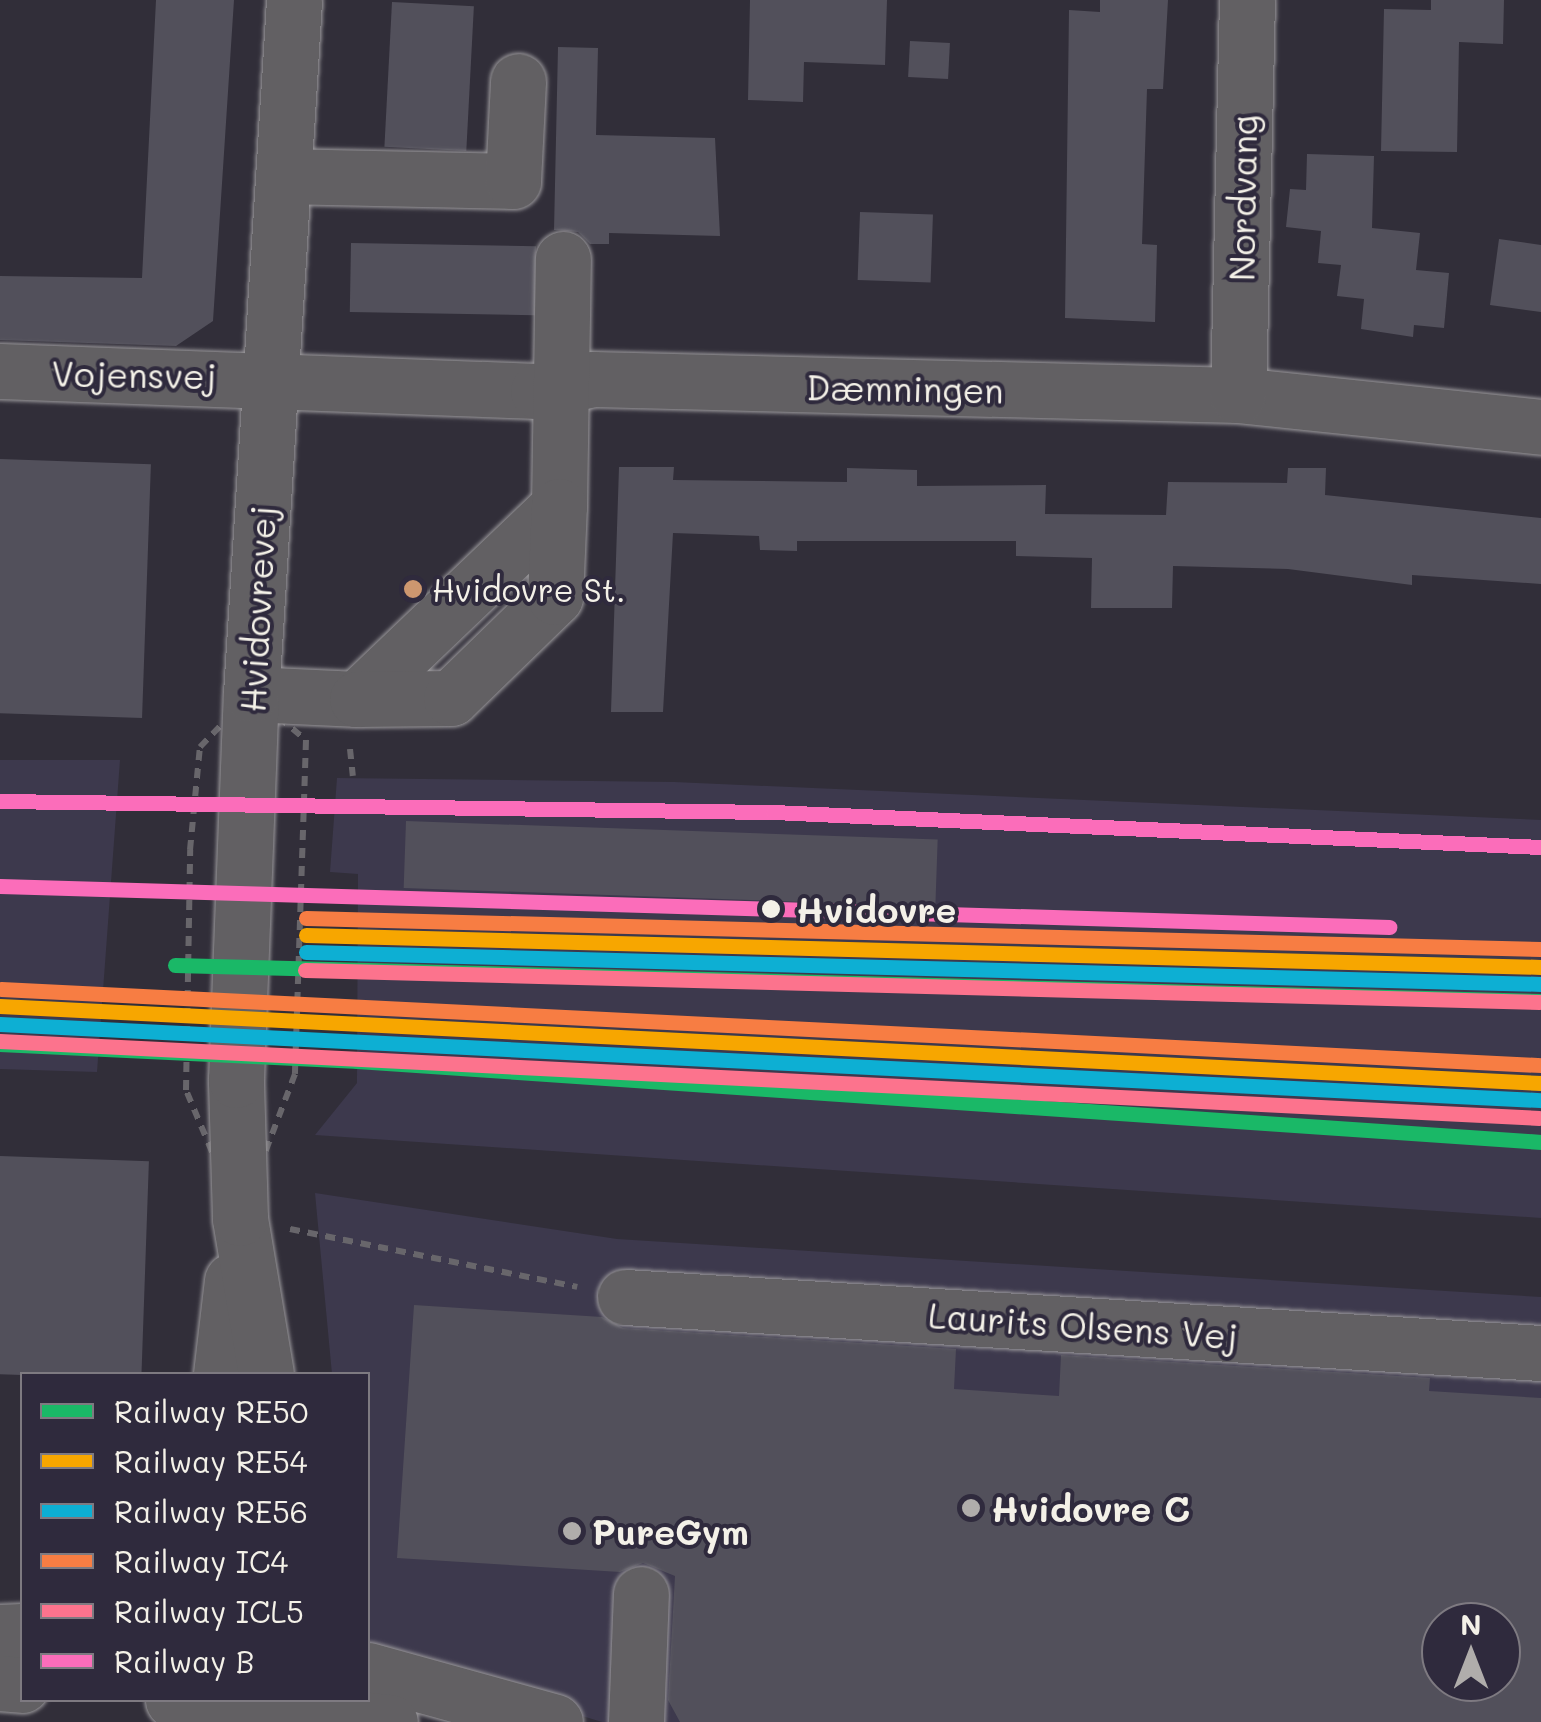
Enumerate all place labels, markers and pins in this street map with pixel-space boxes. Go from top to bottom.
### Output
place label: Hvidovre St. [432,570,625,608]
marker: Hvidovre St. [403,579,423,599]
place label: Hvidovre [796,888,956,930]
marker: Hvidovre [755,893,787,925]
place label: Hvidovre C [991,1487,1190,1529]
marker: Hvidovre C [960,1497,982,1519]
place label: PureGym [592,1510,749,1552]
marker: PureGym [561,1520,583,1542]

